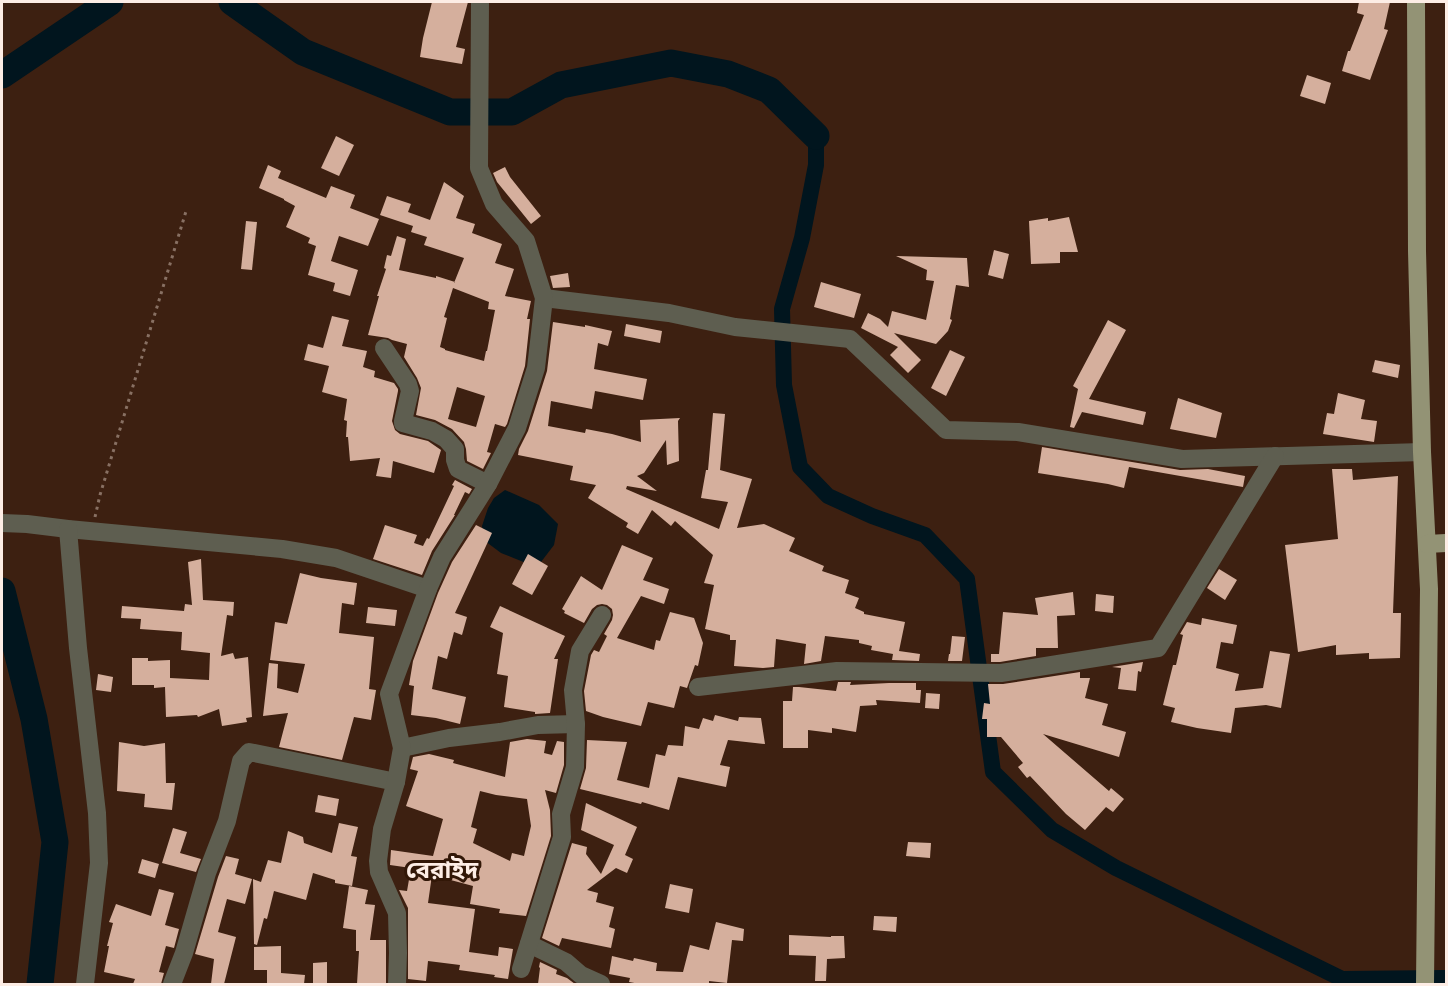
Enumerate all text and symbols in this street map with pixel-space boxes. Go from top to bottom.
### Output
district label: বেরাইদ [406,855,478,884]

